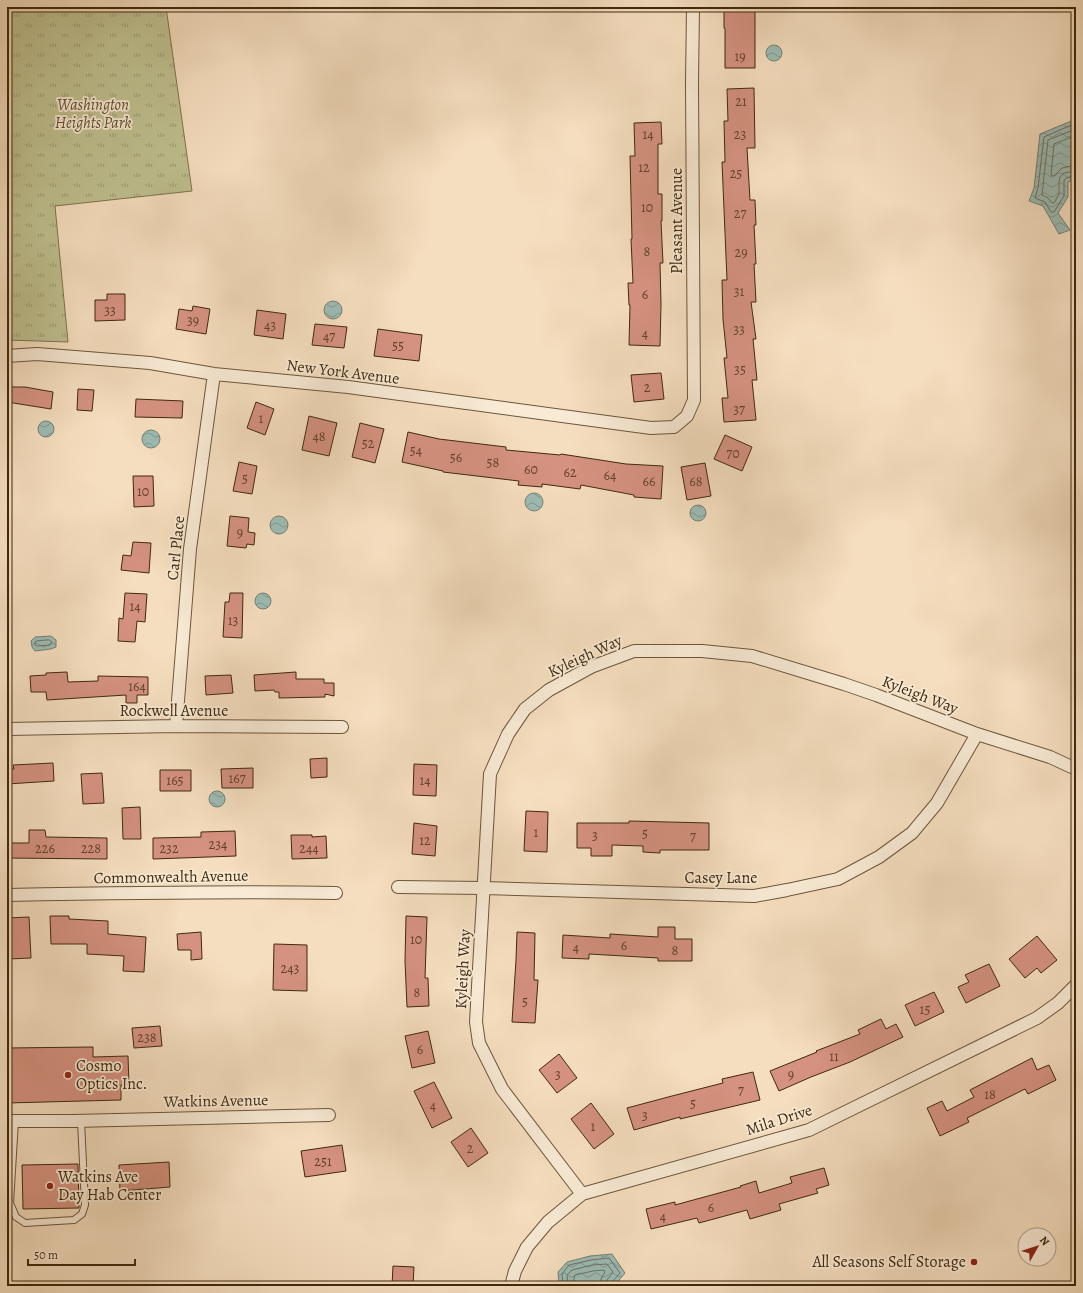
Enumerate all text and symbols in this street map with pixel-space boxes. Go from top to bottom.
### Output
house number: 19 [734,47,746,66]
house number: 21 [735,92,747,111]
park label: Washington Heights Park [55,94,131,134]
house number: 14 [642,125,654,144]
house number: 23 [734,125,746,144]
house number: 12 [638,158,650,177]
house number: 25 [730,164,742,183]
street label: Pleasant Avenue [666,168,688,274]
house number: 10 [641,198,653,217]
house number: 27 [734,204,746,223]
house number: 8 [644,242,651,261]
house number: 29 [734,243,748,262]
house number: 31 [734,282,745,301]
house number: 6 [642,285,648,304]
house number: 33 [104,301,116,320]
house number: 39 [187,311,199,330]
house number: 43 [264,316,276,335]
house number: 33 [733,320,745,339]
house number: 4 [642,324,648,343]
house number: 47 [323,327,335,346]
house number: 55 [392,336,404,355]
street label: New York Avenue [285,354,401,390]
house number: 35 [734,360,746,379]
house number: 2 [644,378,651,397]
house number: 37 [733,400,745,419]
house number: 1 [259,409,264,428]
house number: 48 [312,427,326,446]
house number: 52 [362,434,375,453]
house number: 54 [410,441,422,460]
house number: 70 [726,444,740,463]
house number: 56 [450,448,462,467]
house number: 58 [487,453,500,472]
house number: 60 [524,460,538,479]
house number: 62 [563,463,577,482]
house number: 64 [604,466,616,485]
house number: 5 [242,469,248,488]
house number: 66 [643,472,655,491]
house number: 68 [689,472,703,491]
house number: 10 [137,482,149,501]
street label: Carl Place [162,515,190,581]
house number: 9 [237,523,243,542]
house number: 14 [129,597,141,616]
house number: 13 [228,611,238,630]
street label: Kyleigh Way [544,629,627,683]
street label: Kyleigh Way [879,670,962,720]
house number: 164 [128,677,146,696]
street label: Rockwell Avenue [120,700,228,722]
house number: 167 [228,769,246,788]
house number: 165 [166,771,184,790]
house number: 14 [419,771,431,790]
house number: 1 [534,823,539,842]
house number: 5 [642,824,648,843]
house number: 3 [592,826,598,845]
house number: 7 [690,827,696,846]
house number: 12 [419,831,431,850]
house number: 234 [209,835,227,854]
house number: 226 [35,839,55,858]
house number: 228 [81,839,101,858]
house number: 232 [159,839,179,858]
house number: 244 [299,839,319,858]
street label: Commonwealth Avenue [93,865,249,889]
street label: Casey Lane [685,867,757,889]
street label: Kyleigh Way [450,928,476,1009]
house number: 10 [410,930,422,949]
house number: 6 [621,936,627,955]
house number: 4 [573,938,579,957]
house number: 8 [672,941,679,960]
house number: 243 [281,959,300,978]
house number: 8 [414,983,421,1002]
house number: 5 [522,992,528,1011]
house number: 15 [920,1000,930,1019]
house number: 238 [137,1028,157,1047]
house number: 6 [417,1040,423,1059]
house number: 11 [829,1047,839,1066]
place label: Cosmo Optics Inc. [76,1055,147,1095]
house number: 3 [555,1065,561,1084]
house number: 9 [788,1065,794,1084]
marker: Cosmo Optics Inc. [63,1070,73,1080]
house number: 7 [738,1081,744,1100]
house number: 18 [984,1085,996,1104]
street label: Watkins Avenue [162,1089,269,1113]
house number: 5 [690,1094,696,1113]
house number: 4 [430,1096,436,1115]
street label: Mila Drive [743,1099,815,1141]
house number: 3 [642,1106,648,1125]
house number: 1 [591,1117,596,1136]
house number: 2 [467,1139,474,1158]
house number: 251 [314,1152,332,1171]
place label: Watkins Ave Day Hab Center [57,1166,161,1206]
marker: Watkins Ave Day Hab Center [45,1181,55,1191]
house number: 6 [708,1198,714,1217]
house number: 4 [660,1207,666,1226]
north arrow [1017,1227,1057,1267]
text: N [1036,1233,1053,1249]
scale bar [28,1241,135,1267]
text: 50 m [34,1247,58,1263]
place label: All Seasons Self Storage [811,1251,966,1273]
marker: All Seasons Self Storage [969,1257,979,1267]

